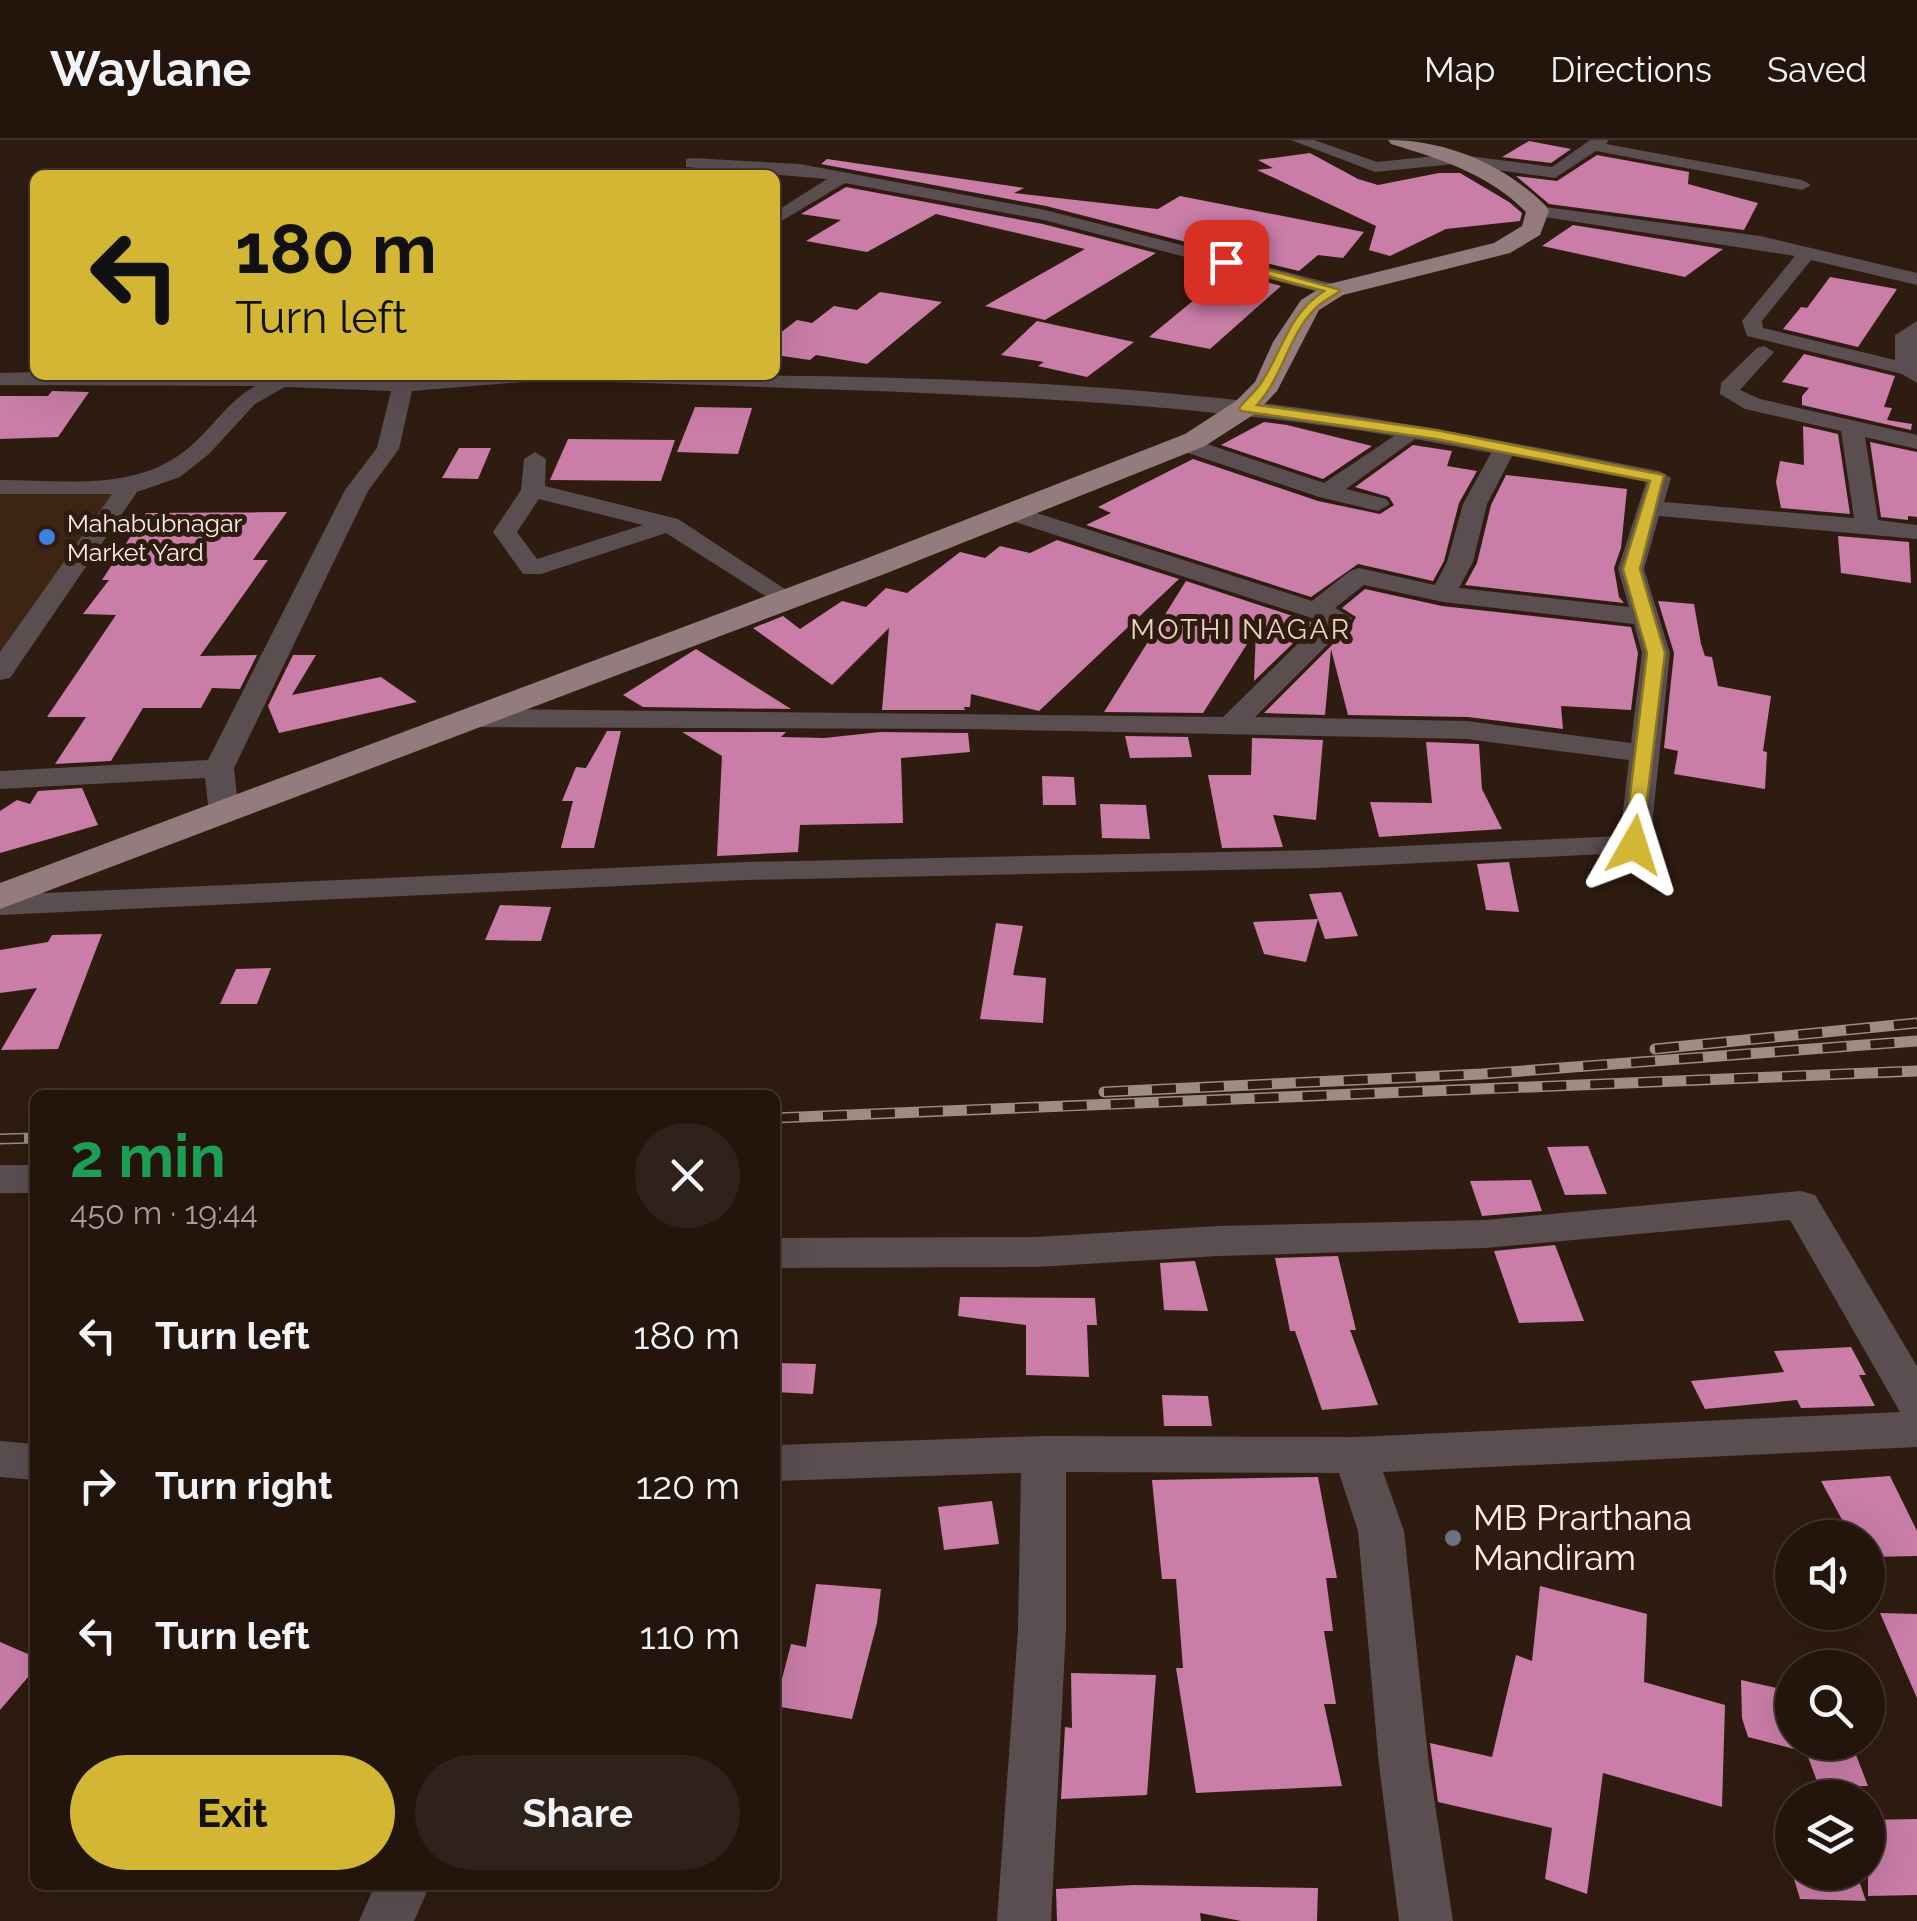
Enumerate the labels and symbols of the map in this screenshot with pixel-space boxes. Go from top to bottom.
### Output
pin [1184,220,1269,305]
place label: Mahabubnagar Market Yard [67,508,243,567]
marker: Mahabubnagar Market Yard [36,526,58,548]
district label: MOTHI NAGAR [1130,613,1352,646]
position arrow [1582,793,1686,897]
place label: MB Prarthana Mandiram [1473,1497,1692,1578]
marker: MB Prarthana Mandiram [1442,1527,1464,1549]

